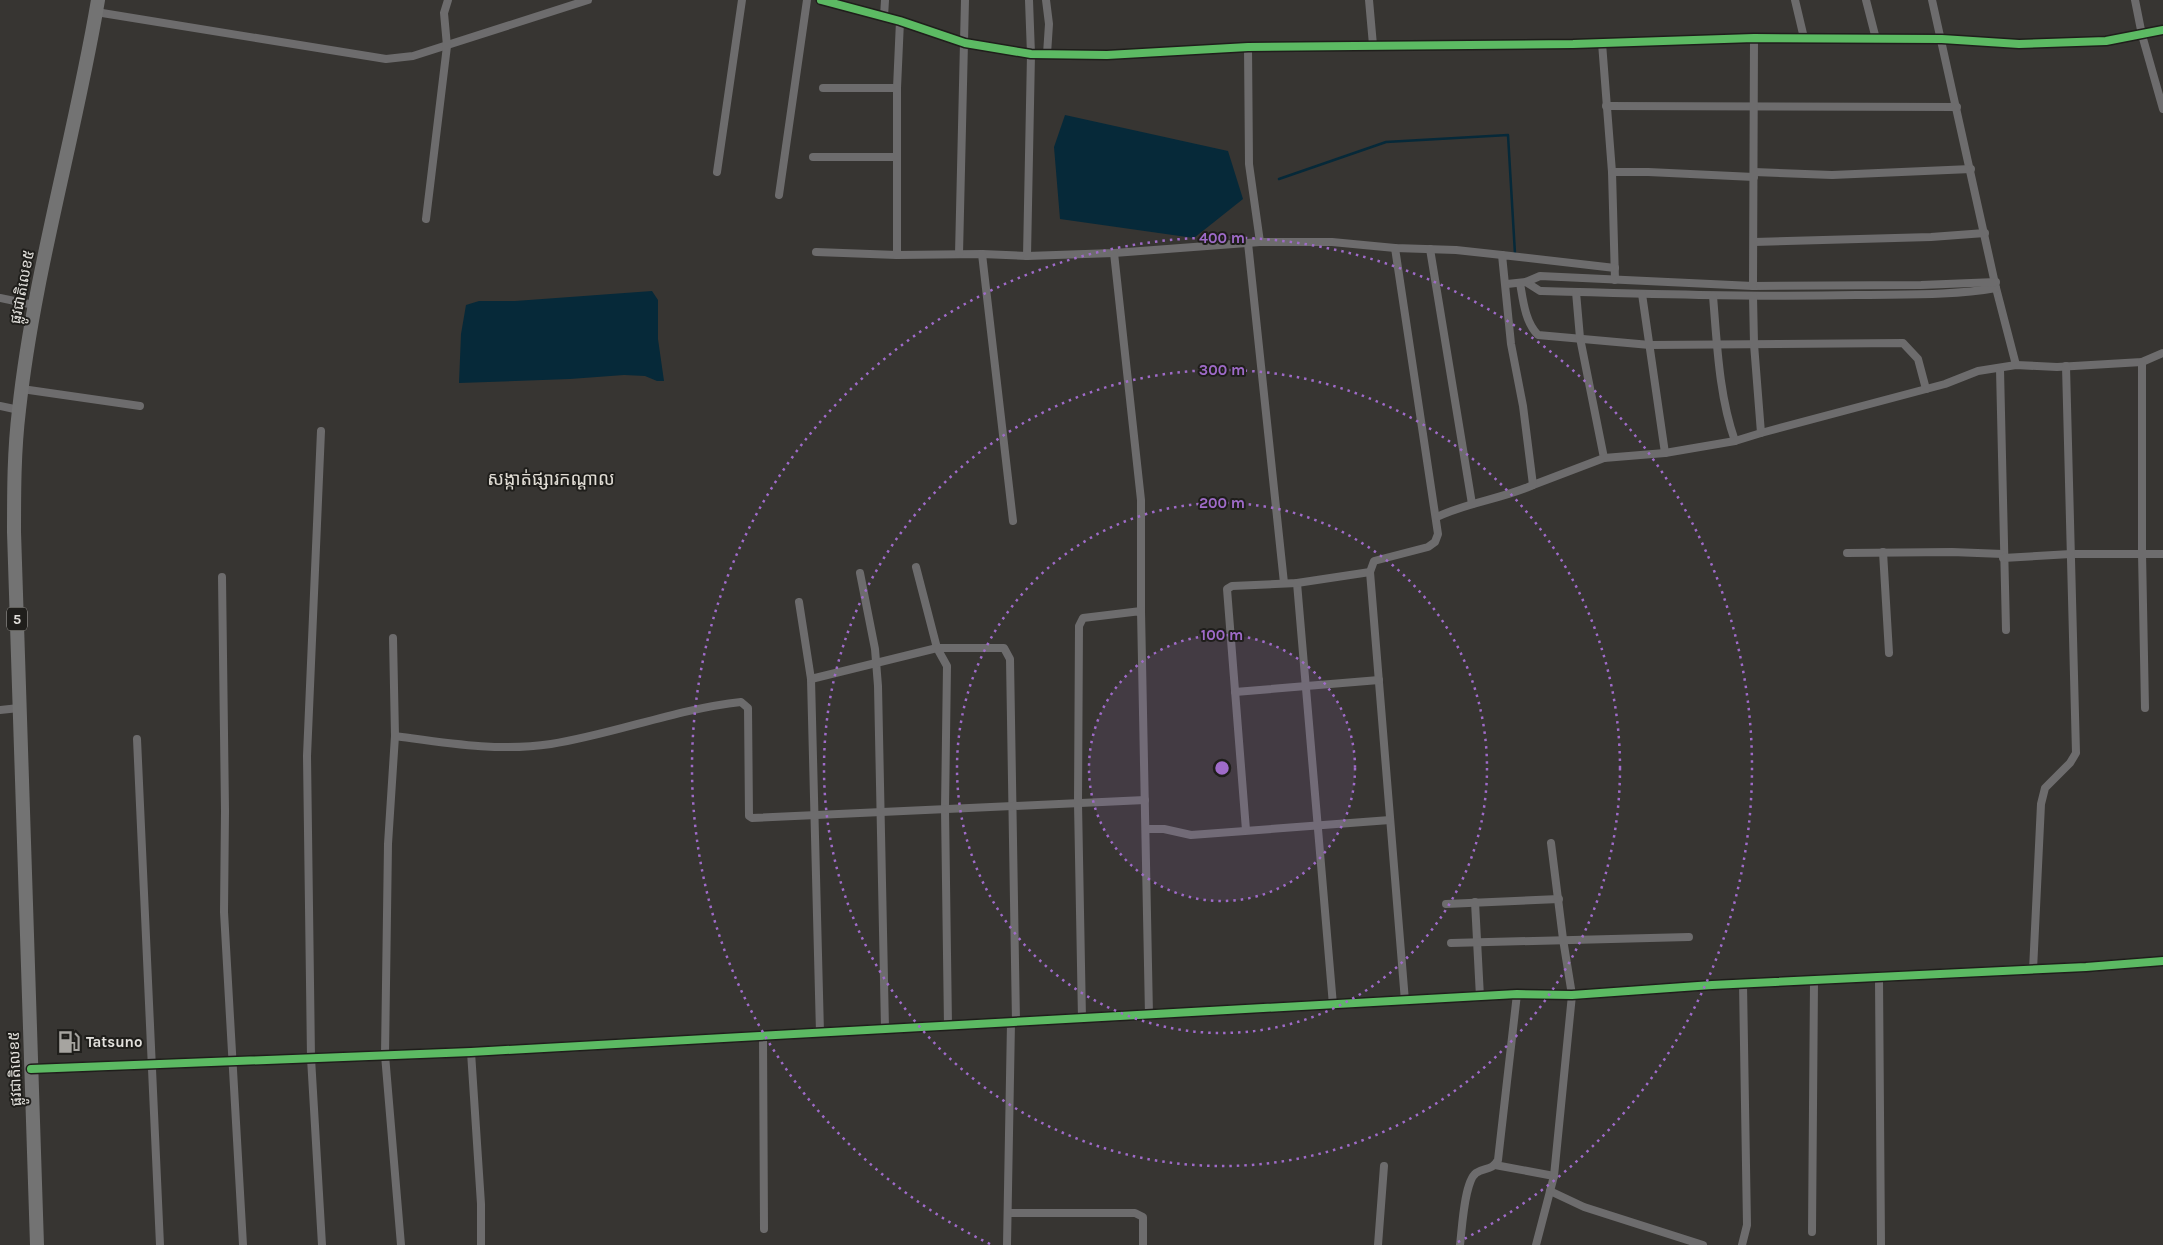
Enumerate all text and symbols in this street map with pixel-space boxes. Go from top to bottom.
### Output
text: 400 m [1199,229,1245,247]
street label: ផ្លូវជាតិលេខ៥ [6,248,42,326]
text: 300 m [1199,361,1245,379]
district label: សង្កាត់ផ្សារកណ្ដាល [487,468,615,490]
text: 200 m [1199,494,1245,512]
road number: 5 [7,608,27,630]
text: 100 m [1201,626,1243,644]
centre of rings [1213,759,1231,777]
fuel station icon: Tatsuno [56,1029,82,1055]
street label: ផ្លូវជាតិលេខ៥ [5,1031,30,1107]
place label: Tatsuno [86,1033,142,1051]

